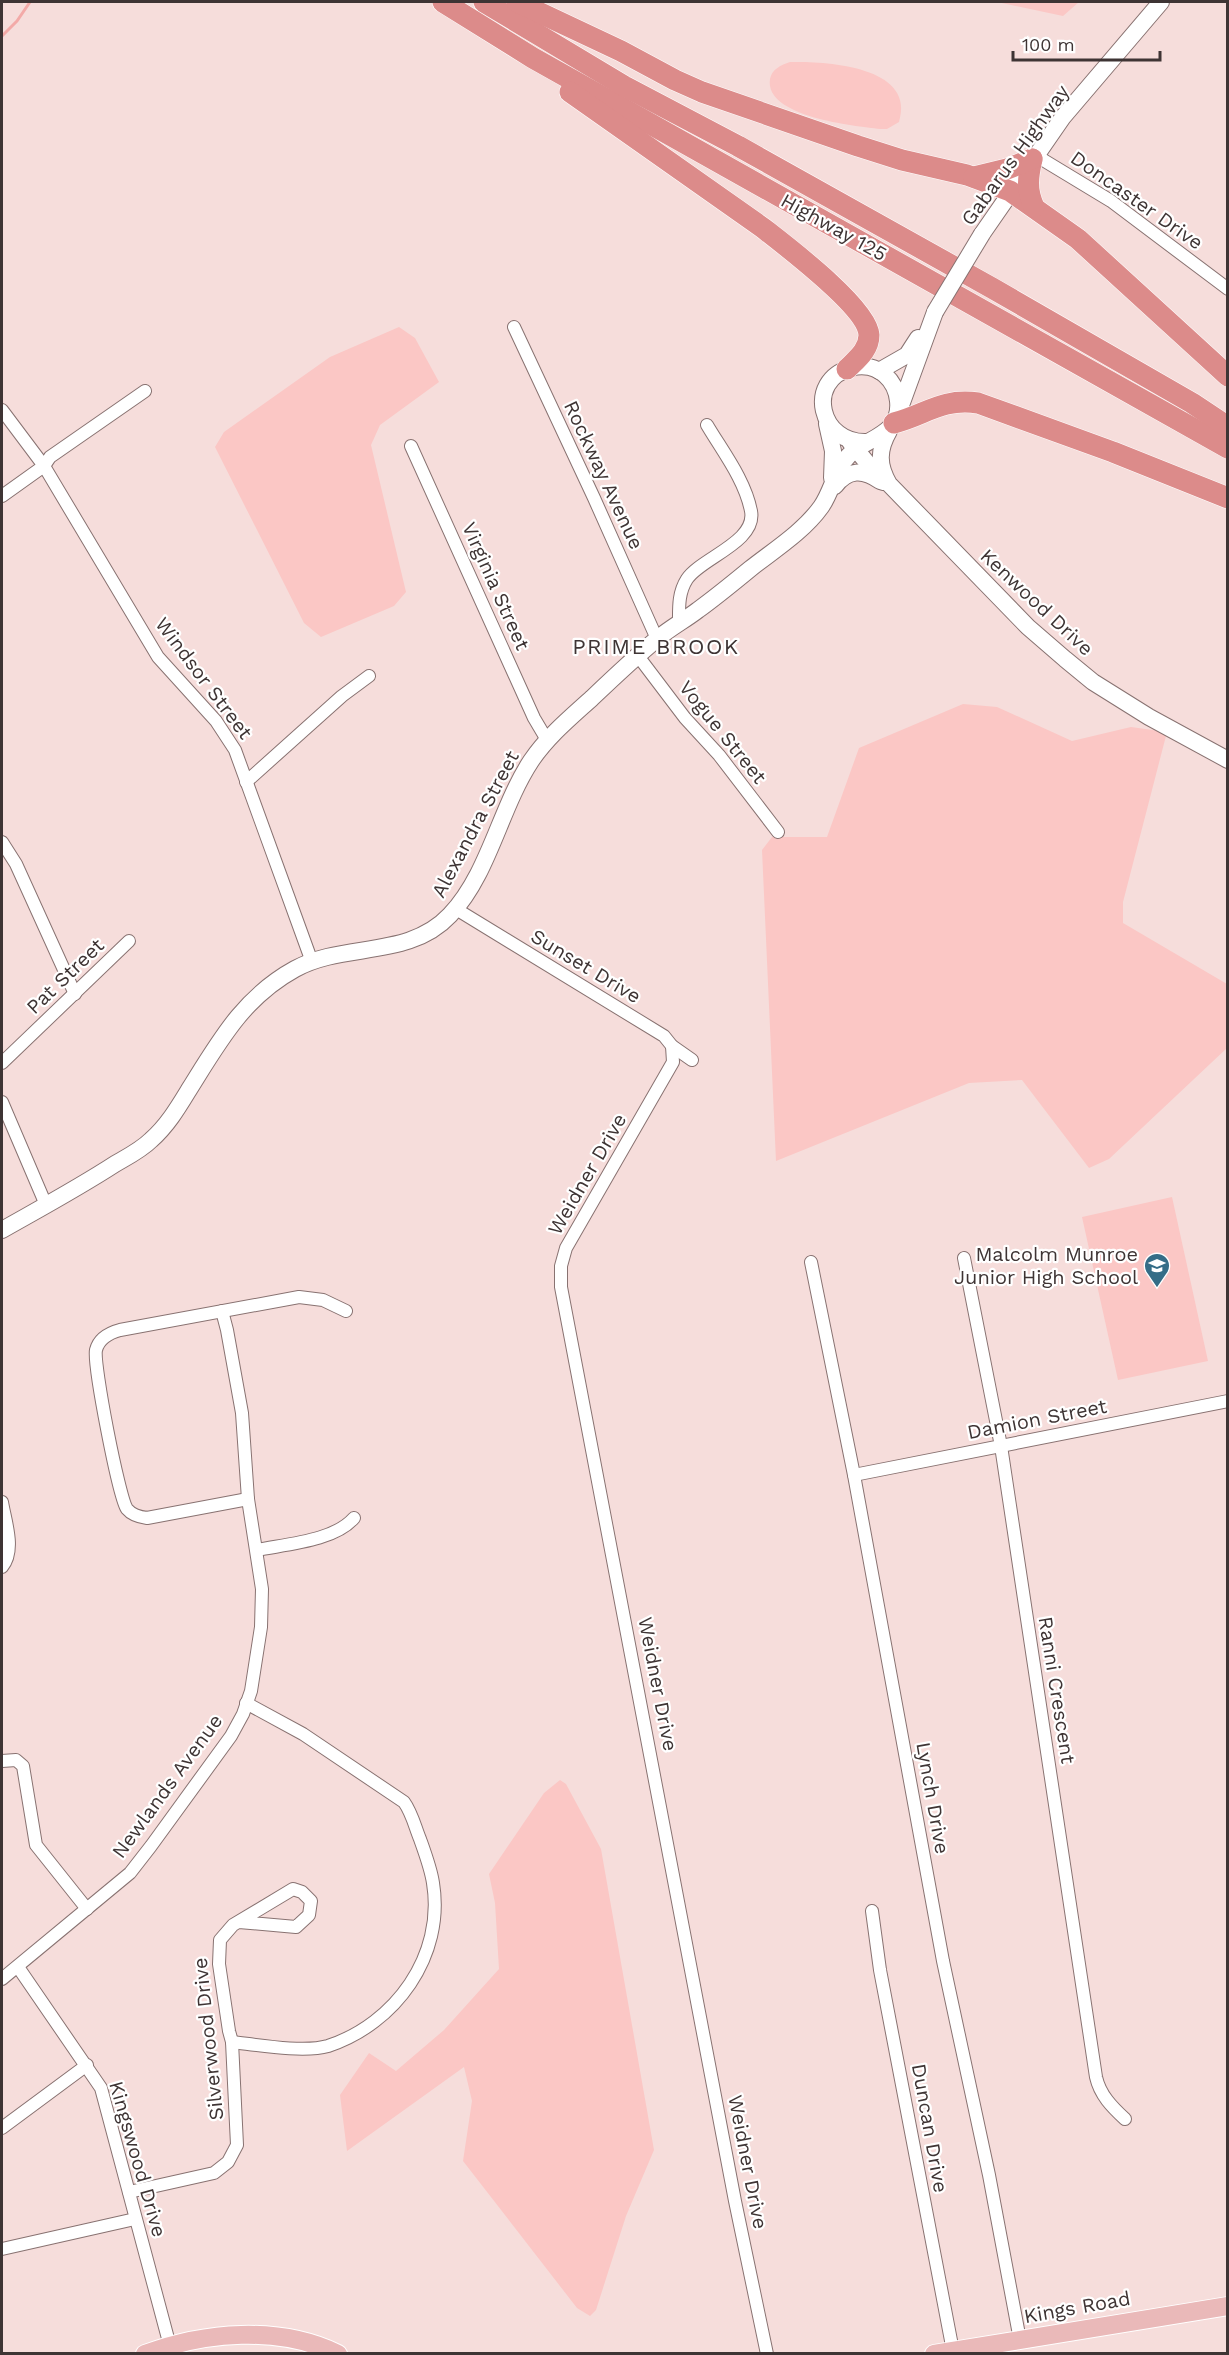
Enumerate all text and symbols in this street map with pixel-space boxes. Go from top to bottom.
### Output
scale bar [1013,24,1160,62]
text: 100 m [1022,34,1075,55]
street label: Gabarus Highway [956,79,1074,230]
street label: Doncaster Drive [1066,145,1208,255]
street label: Highway 125 [777,188,891,266]
street label: Rockway Avenue [559,397,649,553]
street label: Virginia Street [457,518,535,654]
street label: Kenwood Drive [976,544,1098,660]
street label: Windsor Street [150,612,258,744]
district label: PRIME BROOK [572,634,740,659]
street label: Vogue Street [674,676,772,789]
street label: Alexandra Street [426,746,524,902]
street label: Sunset Drive [527,924,645,1008]
street label: Pat Street [21,933,109,1019]
street label: Weidner Drive [543,1109,631,1239]
place label: Malcolm Munroe Junior High School [954,1242,1138,1289]
school or university icon: Malcolm Munroe Junior High School [1142,1251,1172,1289]
street label: Damion Street [965,1394,1109,1444]
street label: Weidner Drive [633,1615,683,1753]
street label: Ranni Crescent [1034,1615,1081,1766]
street label: Newlands Avenue [107,1709,227,1863]
street label: Lynch Drive [911,1740,955,1856]
street label: Silverwood Drive [188,1957,228,2121]
street label: Duncan Drive [907,2062,953,2194]
street label: Kingswood Drive [104,2078,172,2240]
street label: Weidner Drive [723,2093,773,2231]
street label: Kings Road [1022,2286,1132,2328]

